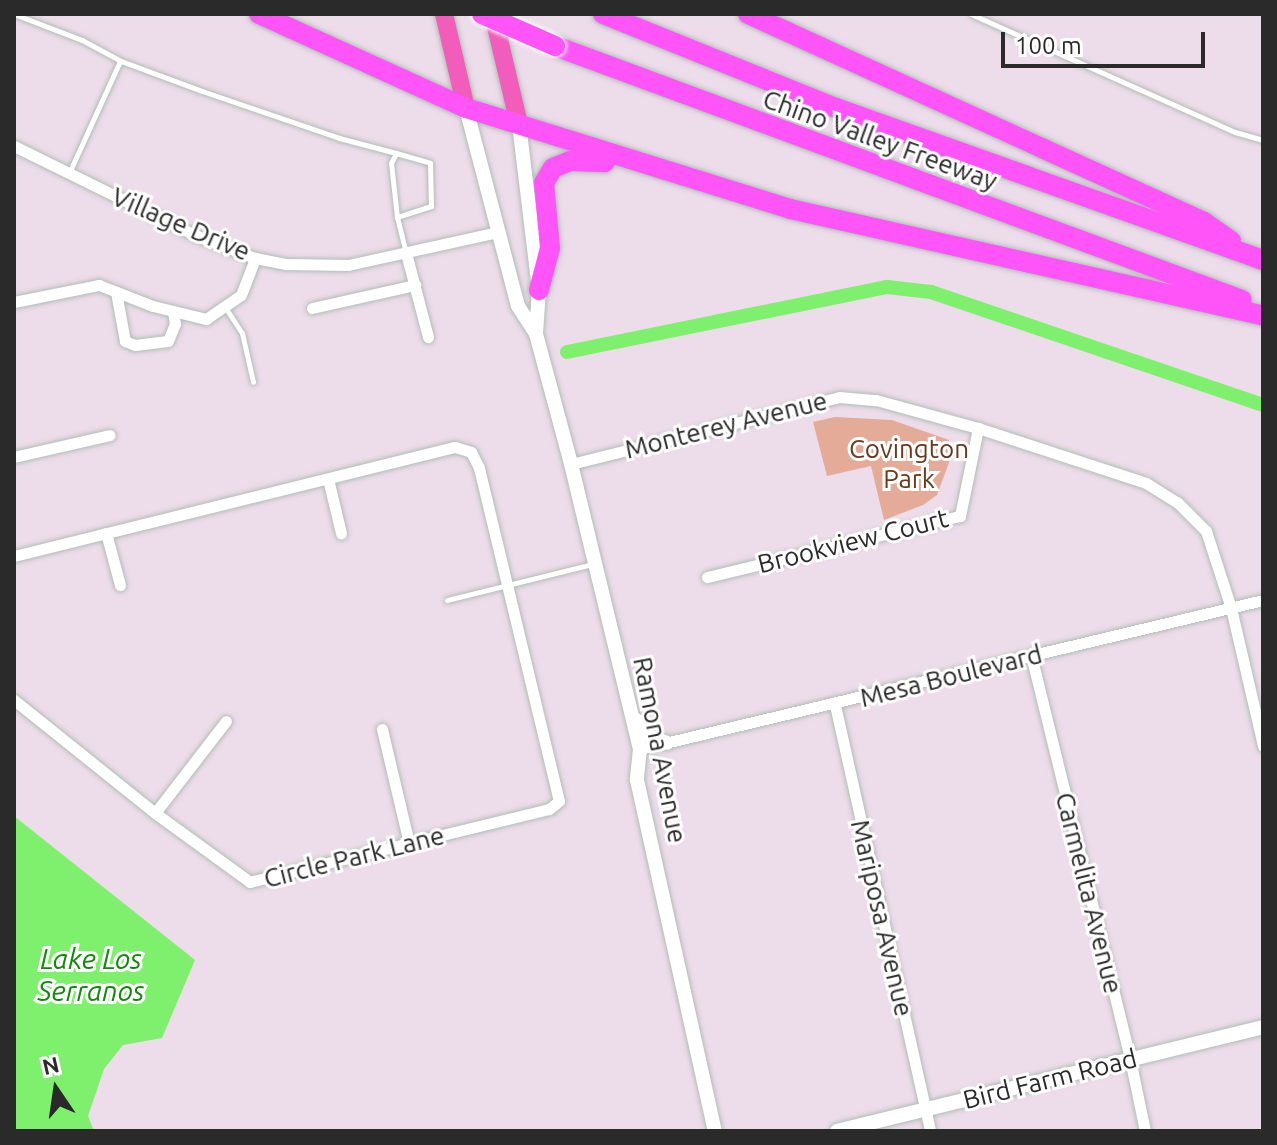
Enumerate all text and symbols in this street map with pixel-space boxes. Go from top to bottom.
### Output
scale bar [1005,16,1209,66]
text: 100 m [1015,32,1082,59]
street label: Chino Valley Freeway [759,83,1001,197]
street label: Village Drive [107,181,255,267]
street label: Monterey Avenue [622,385,830,465]
park label: Covington Park [849,433,969,494]
street label: Brookview Court [754,502,952,580]
street label: Mesa Boulevard [857,638,1045,714]
street label: Ramona Avenue [627,654,693,846]
street label: Carmelita Avenue [1049,789,1129,997]
street label: Mariposa Avenue [844,817,920,1019]
street label: Circle Park Lane [261,820,447,894]
water label: Lake Los Serranos [37,942,145,1008]
street label: Bird Farm Road [960,1042,1140,1116]
north arrow [16,1049,96,1129]
text: N [40,1051,61,1079]

